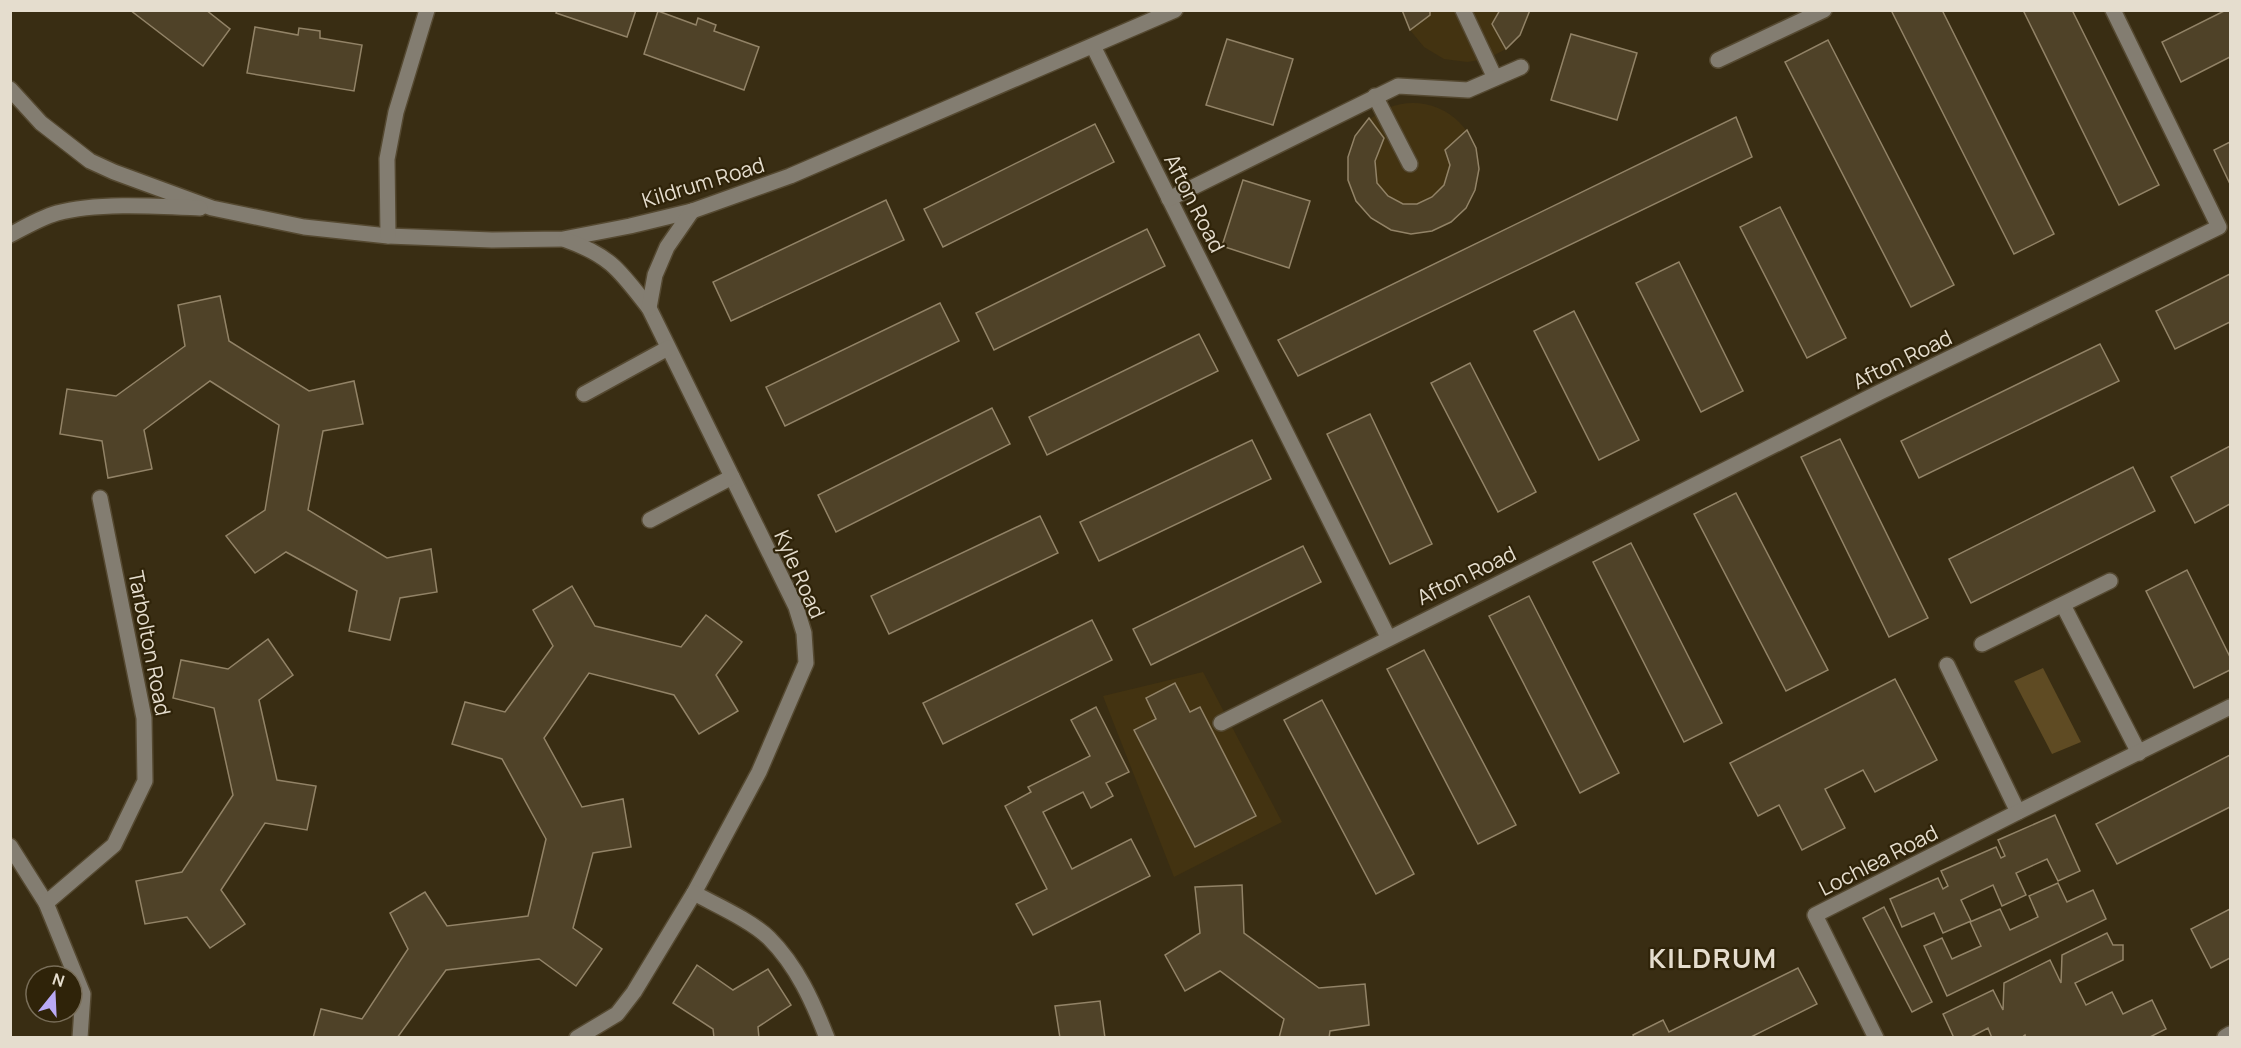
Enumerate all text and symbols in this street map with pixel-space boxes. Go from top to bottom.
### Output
street label: Afton Road [1158,149,1232,257]
street label: Kildrum Road [638,150,768,214]
street label: Afton Road [1848,323,1956,395]
street label: Kyle Road [768,525,832,623]
street label: Afton Road [1412,539,1520,611]
street label: Tarbolton Road [122,568,178,718]
street label: Lochlea Road [1814,818,1942,902]
district label: KILDRUM [1648,939,1778,976]
north arrow [24,964,84,1024]
text: N [50,967,68,992]

